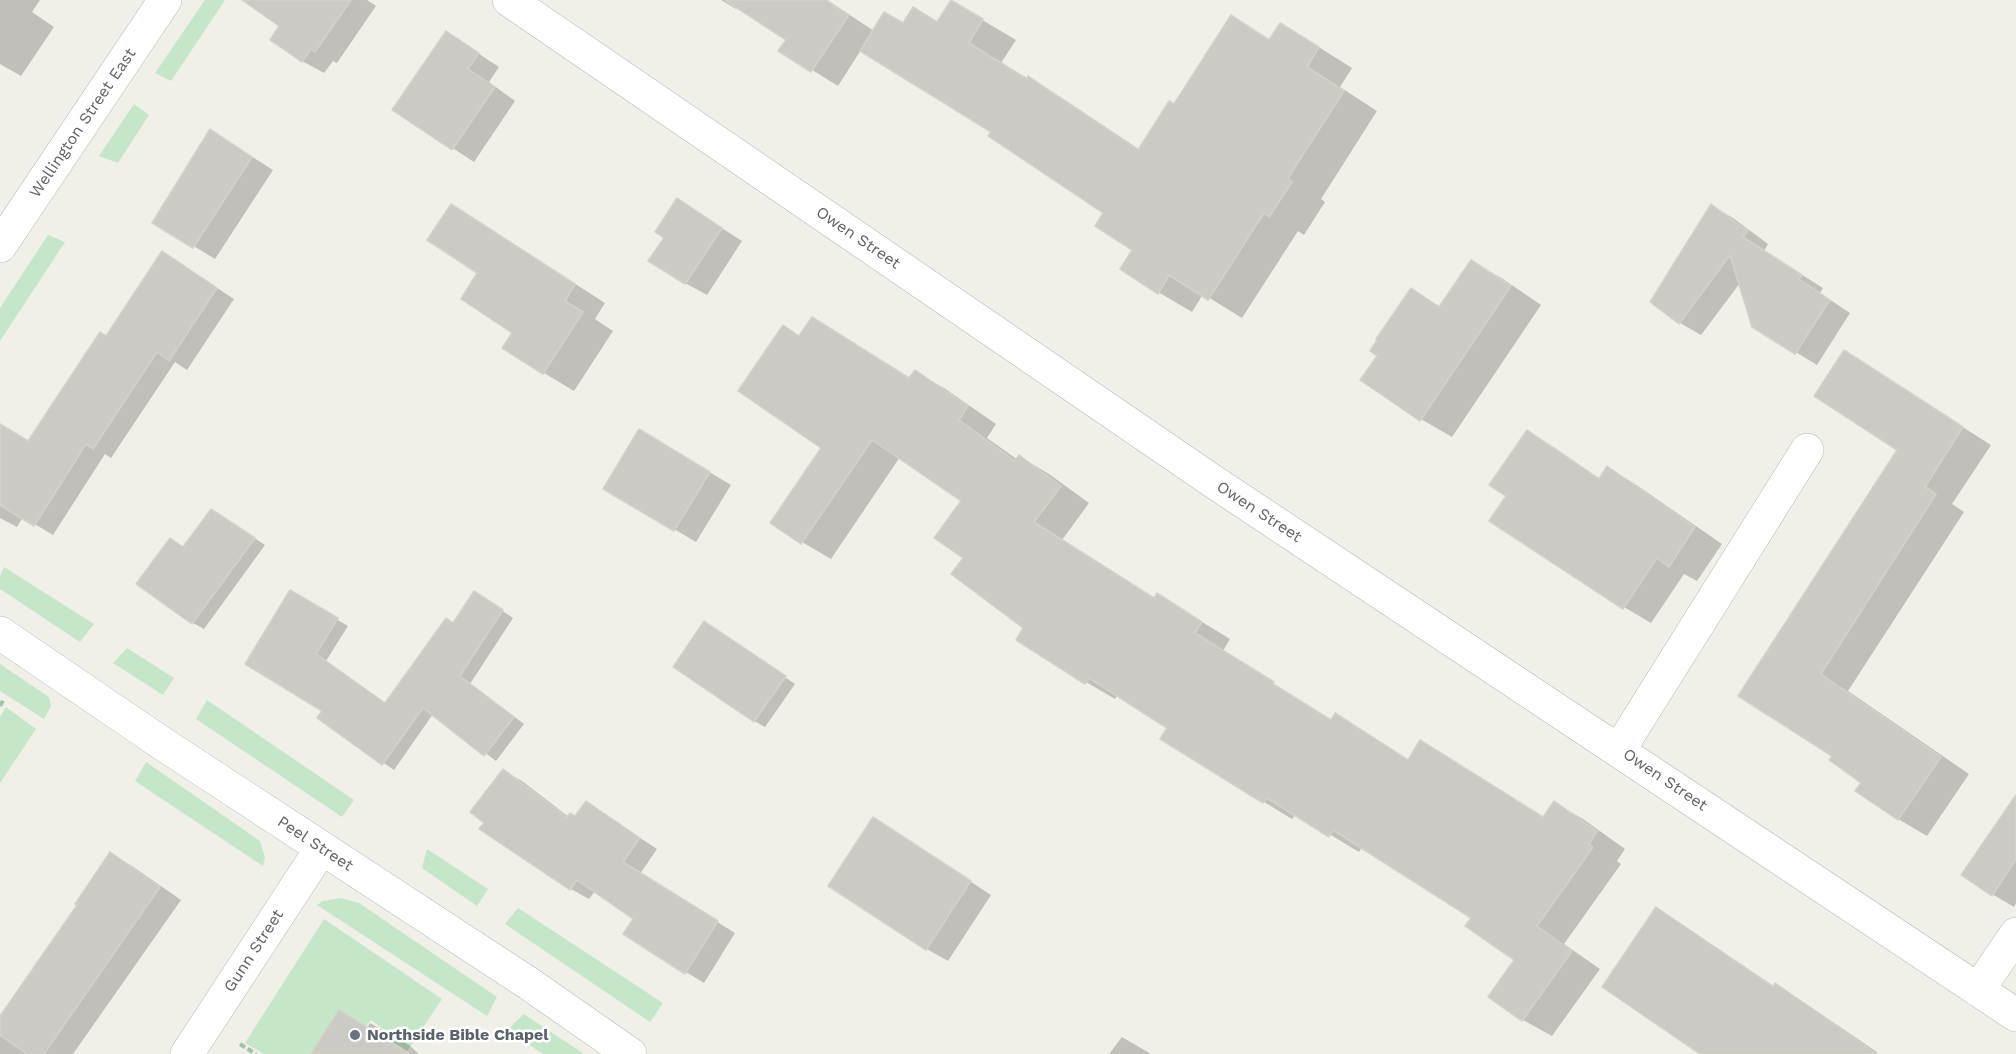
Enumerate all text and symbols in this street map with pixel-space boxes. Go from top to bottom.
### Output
street label: Wellington Street East [26,45,140,201]
street label: Owen Street [812,203,904,273]
street label: Owen Street [1213,477,1305,547]
street label: Owen Street [1619,745,1711,815]
street label: Peel Street [273,812,357,876]
street label: Gunn Street [220,906,288,996]
place label: Northside Bible Chapel [367,1025,549,1045]
marker: Northside Bible Chapel [348,1028,362,1042]

